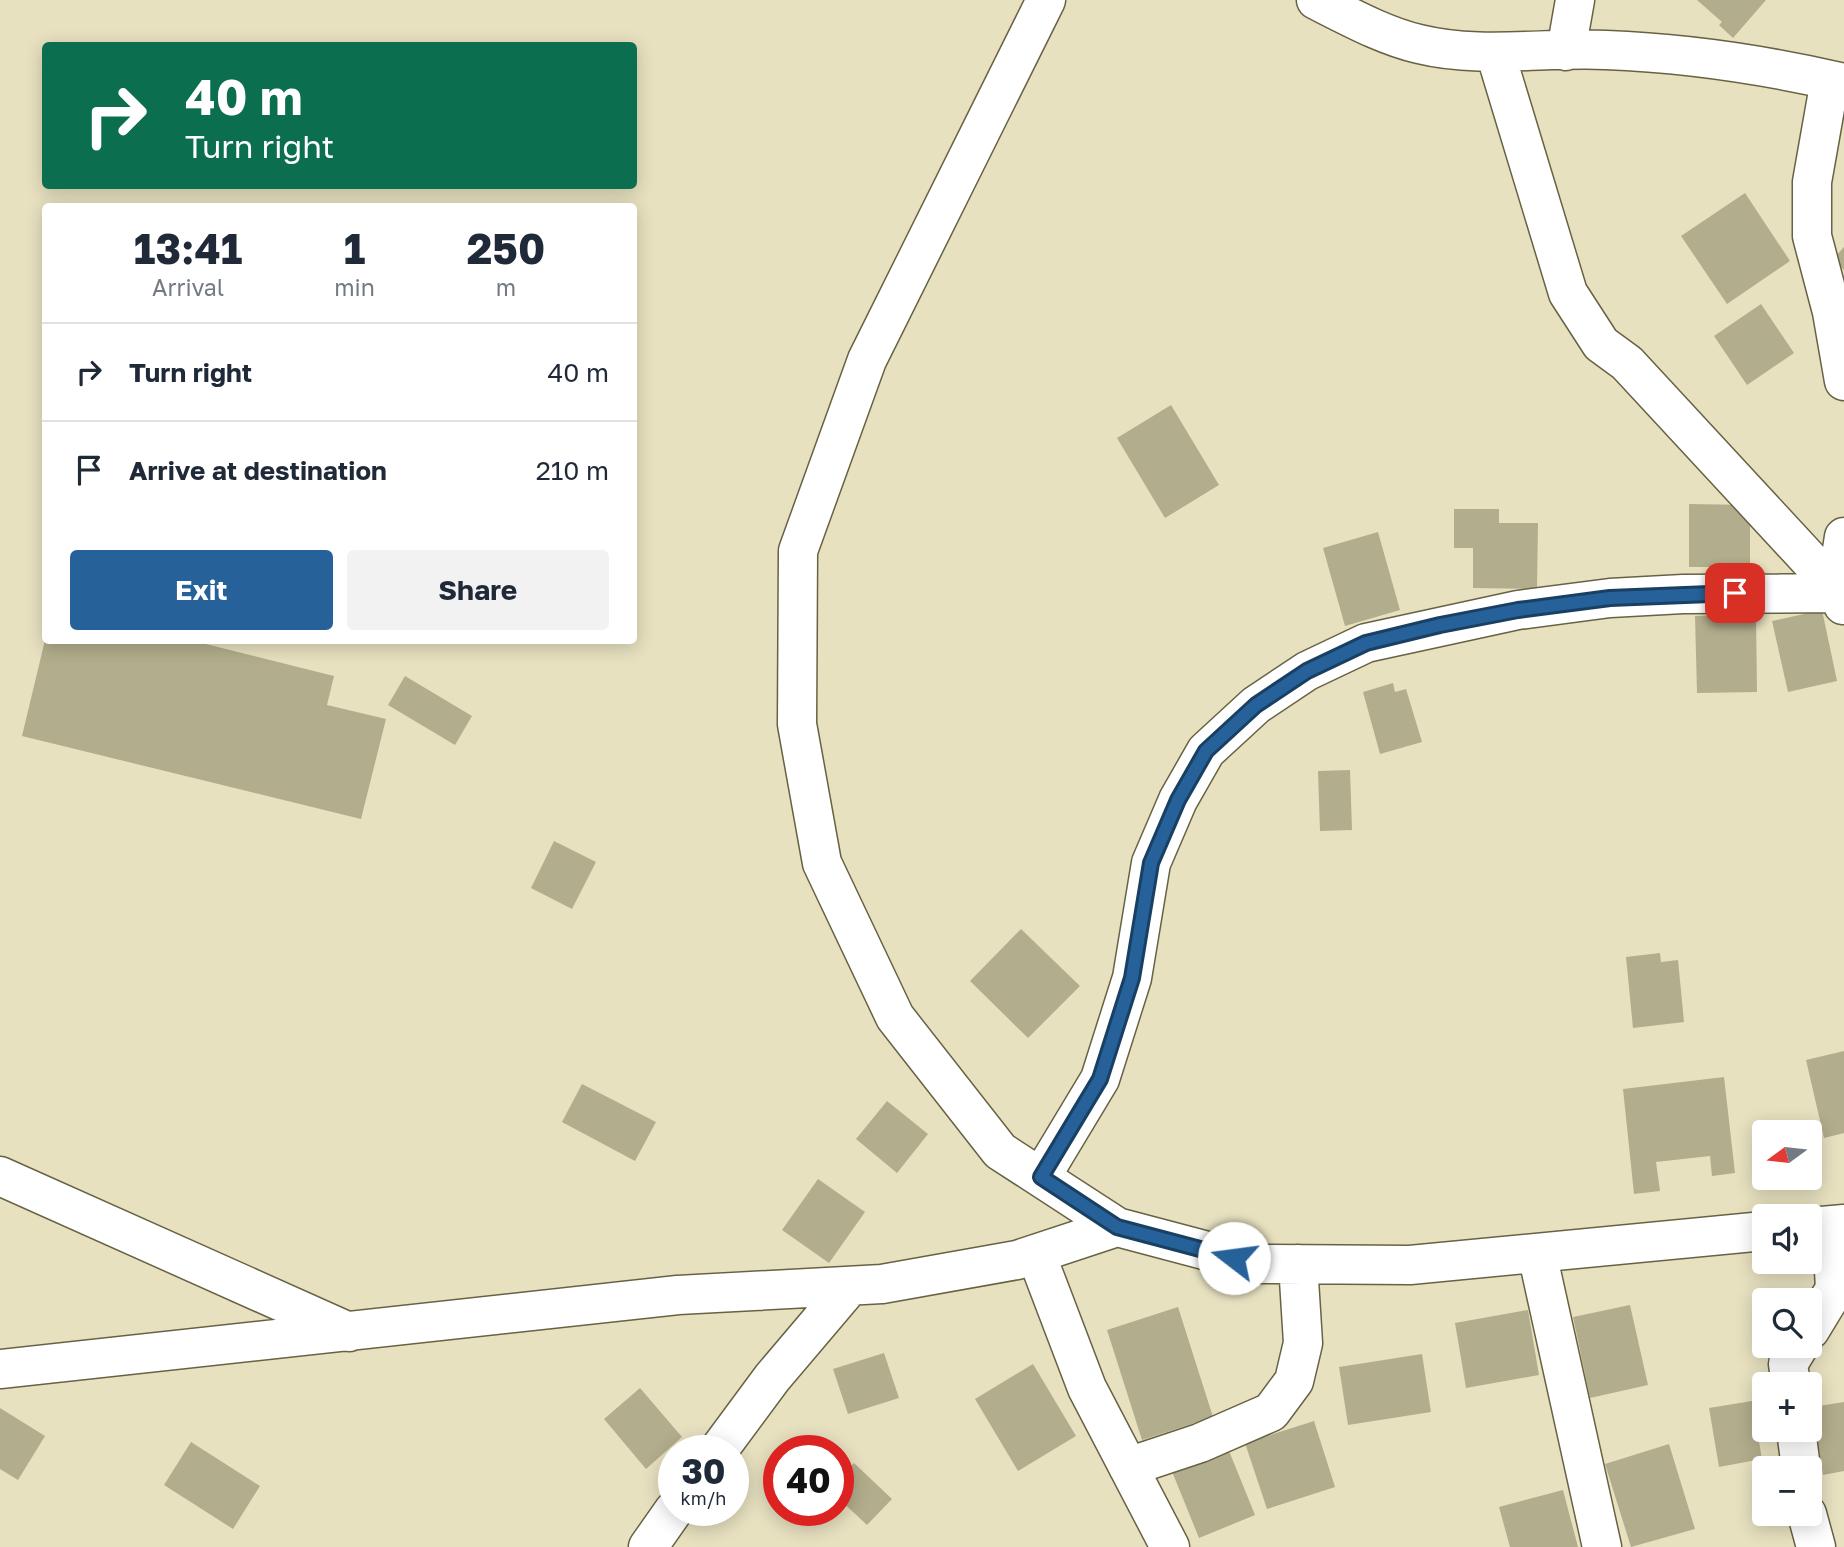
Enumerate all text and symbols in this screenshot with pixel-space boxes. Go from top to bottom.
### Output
text: 40 m [185,67,303,126]
icon: right [70,70,161,161]
text: Turn right [185,127,334,165]
text: 13:41 [134,223,242,273]
text: 1 [344,223,365,273]
text: 250 [467,223,545,273]
text: Arrival [152,273,224,301]
text: min [334,273,375,301]
text: m [496,273,516,301]
icon: right [70,353,108,391]
text: Turn right [129,357,252,388]
text: 40 m [548,357,609,388]
icon: arrive [70,451,108,489]
text: Arrive at destination [129,455,387,486]
text: 210 m [536,455,609,486]
button: Exit [70,550,333,630]
button: Share [347,550,609,630]
pin [1705,563,1765,623]
icon: arrive [1716,574,1754,612]
north arrow [1752,1120,1822,1190]
map controls [1752,1120,1822,1526]
button: sound [1752,1204,1822,1274]
position arrow [1197,1221,1271,1295]
button: search [1752,1288,1822,1358]
button: + [1752,1372,1822,1442]
speed limit sign: 40 [763,1435,854,1526]
text: 30 [681,1450,726,1492]
button: − [1752,1456,1822,1526]
text: km/h [681,1487,726,1509]

